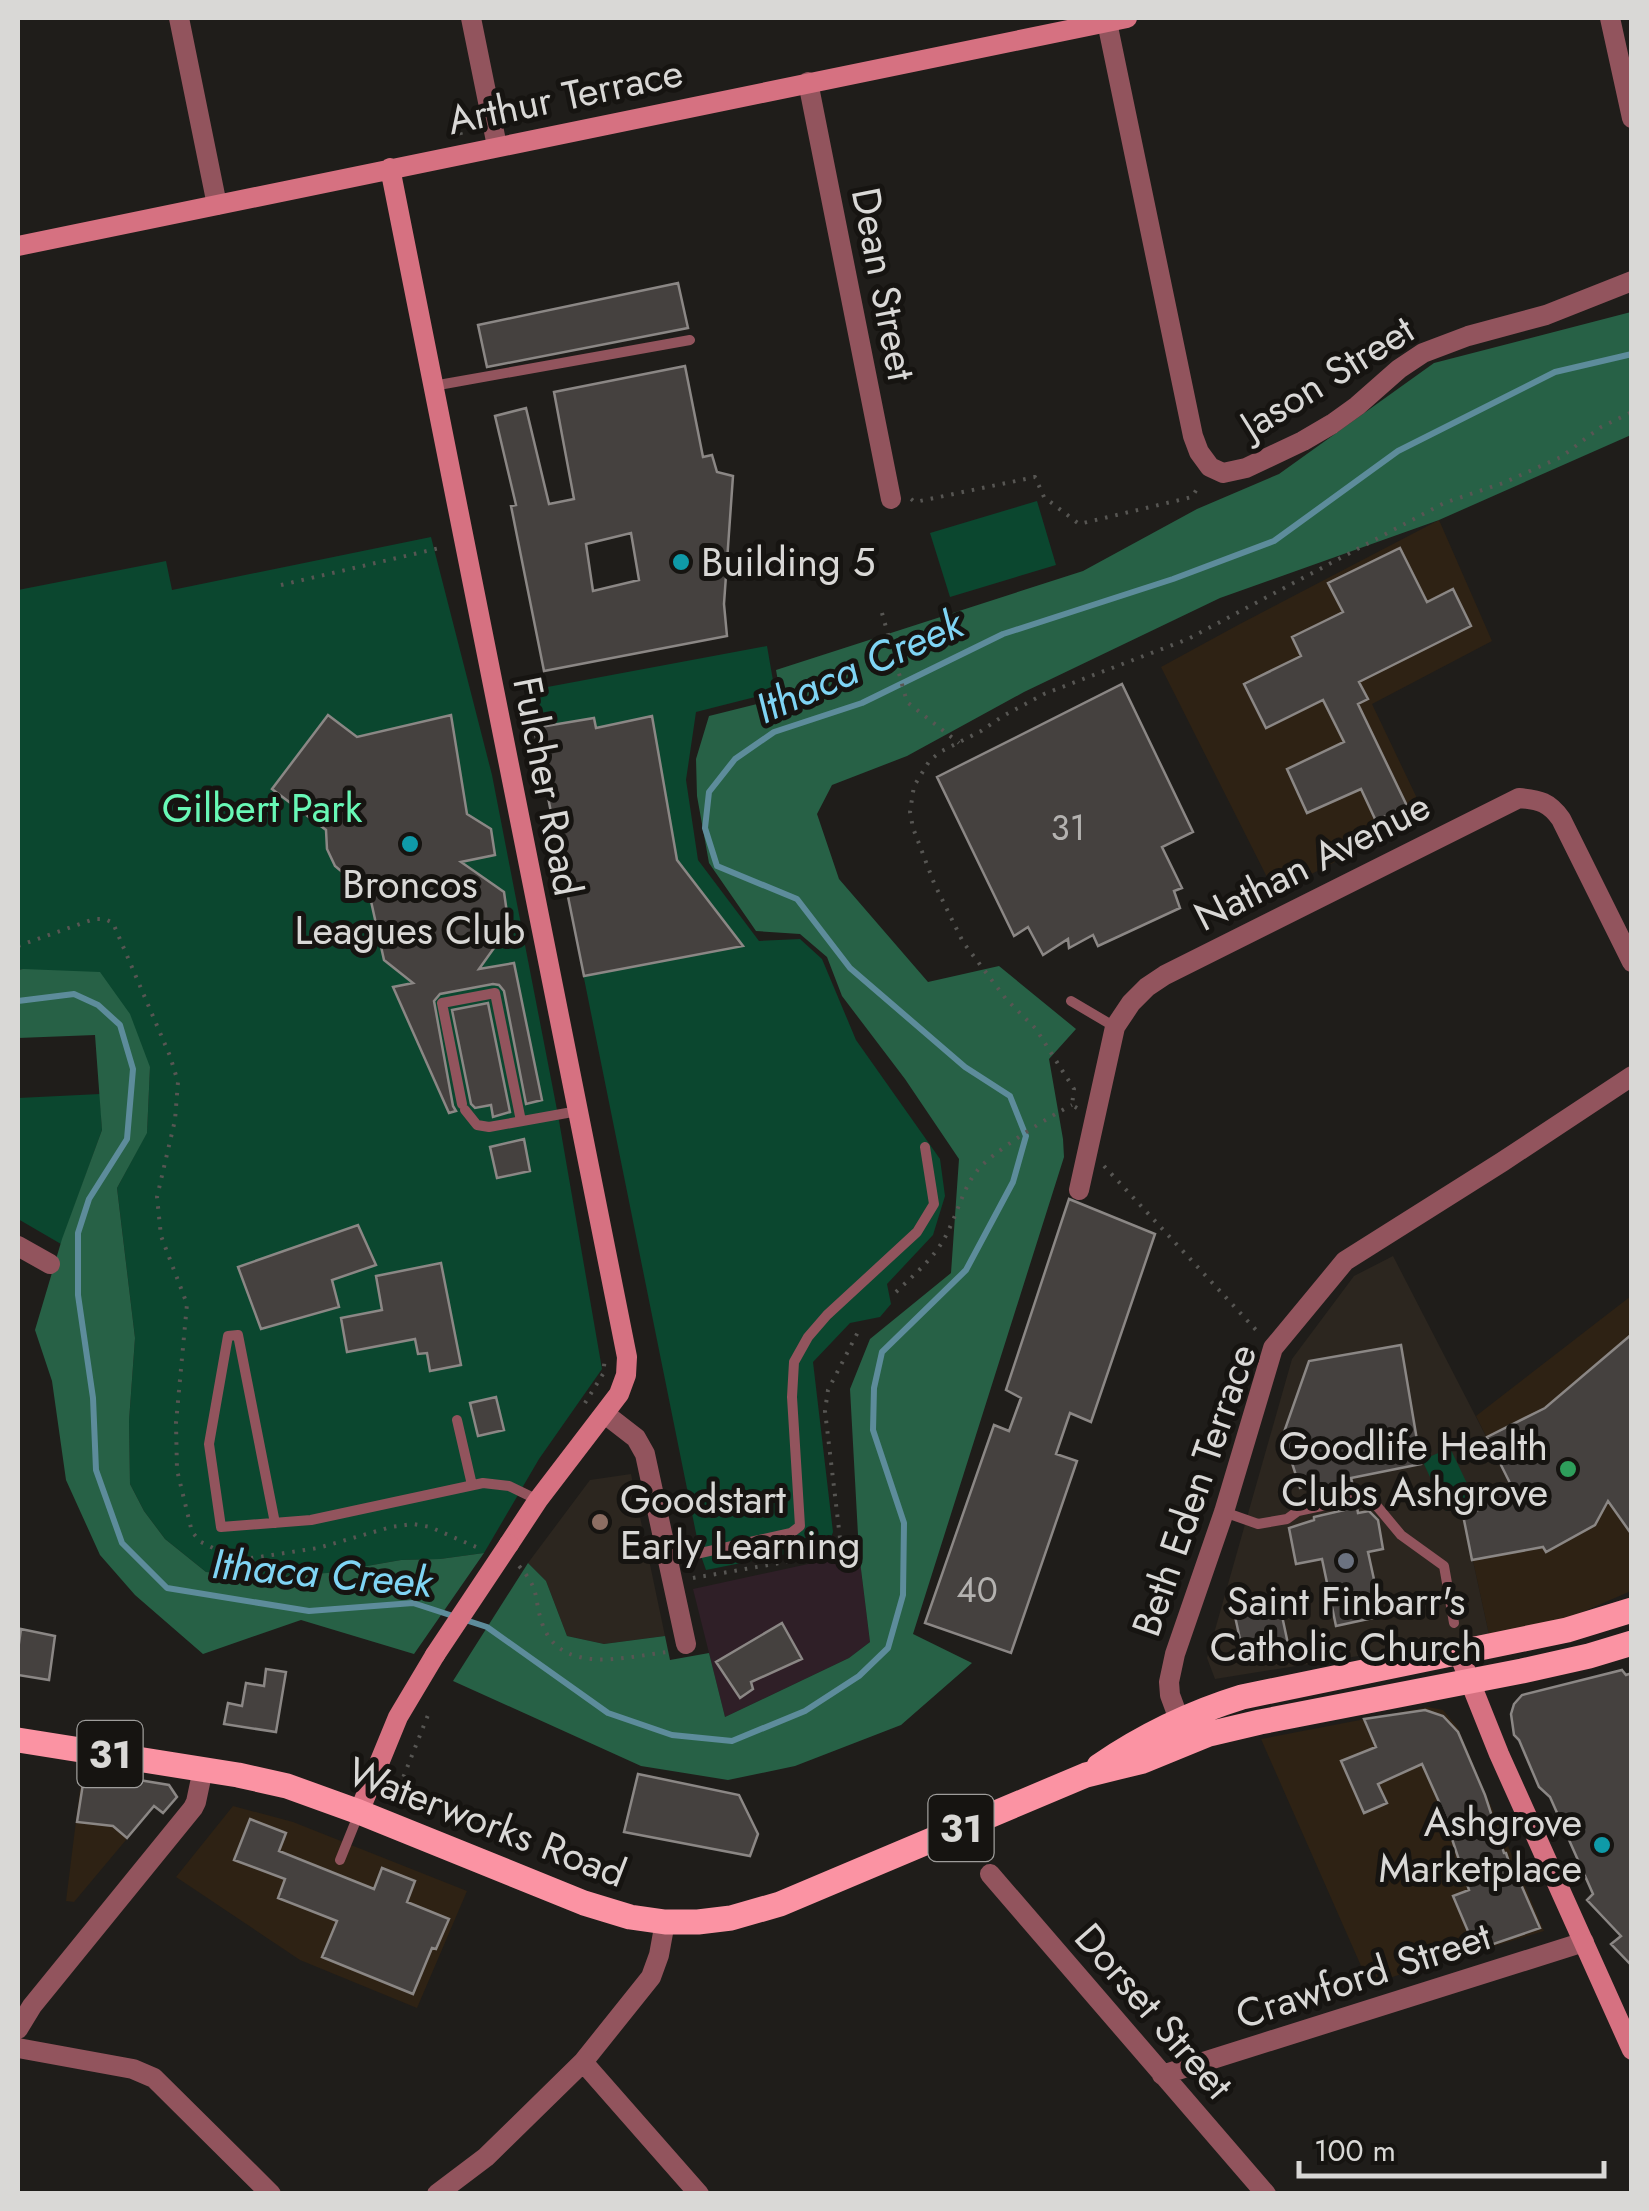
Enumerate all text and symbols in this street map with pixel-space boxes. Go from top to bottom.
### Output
street label: Arthur Terrace [442,43,688,149]
street label: Dean Street [837,183,931,386]
street label: Jason Street [1225,300,1425,456]
place label: Building 5 [701,533,875,591]
marker: Building 5 [670,551,692,573]
water label: Ithaca Creek [746,592,974,739]
street label: Fulcher Road [498,671,598,901]
street label: Nathan Avenue [1184,777,1440,945]
park label: Gilbert Park [162,779,363,837]
house number: 31 [1051,803,1085,853]
marker: Broncos Leagues Club [399,833,421,855]
place label: Broncos Leagues Club [295,855,525,959]
street label: Beth Eden Terrace [1117,1336,1271,1644]
place label: Goodlife Health Clubs Ashgrove [1279,1417,1548,1521]
marker: Goodlife Health Clubs Ashgrove [1557,1458,1579,1480]
place label: Goodstart Early Learning [620,1470,861,1574]
marker: Goodstart Early Learning [589,1511,611,1533]
water label: Ithaca Creek [209,1533,437,1613]
marker: Saint Finbarr's Catholic Church [1335,1550,1357,1572]
house number: 40 [956,1565,998,1615]
place label: Saint Finbarr's Catholic Church [1210,1572,1482,1676]
road number: 31 [78,1721,142,1787]
street label: Waterworks Road [339,1742,635,1902]
place label: Ashgrove Marketplace [1378,1793,1582,1897]
road number: 31 [928,1795,994,1861]
marker: Ashgrove Marketplace [1591,1834,1613,1856]
street label: Crawford Street [1228,1906,1498,2043]
street label: Dorset Street [1061,1910,1247,2112]
scale bar [1299,2116,1604,2178]
text: 100 m [1314,2129,1396,2172]

